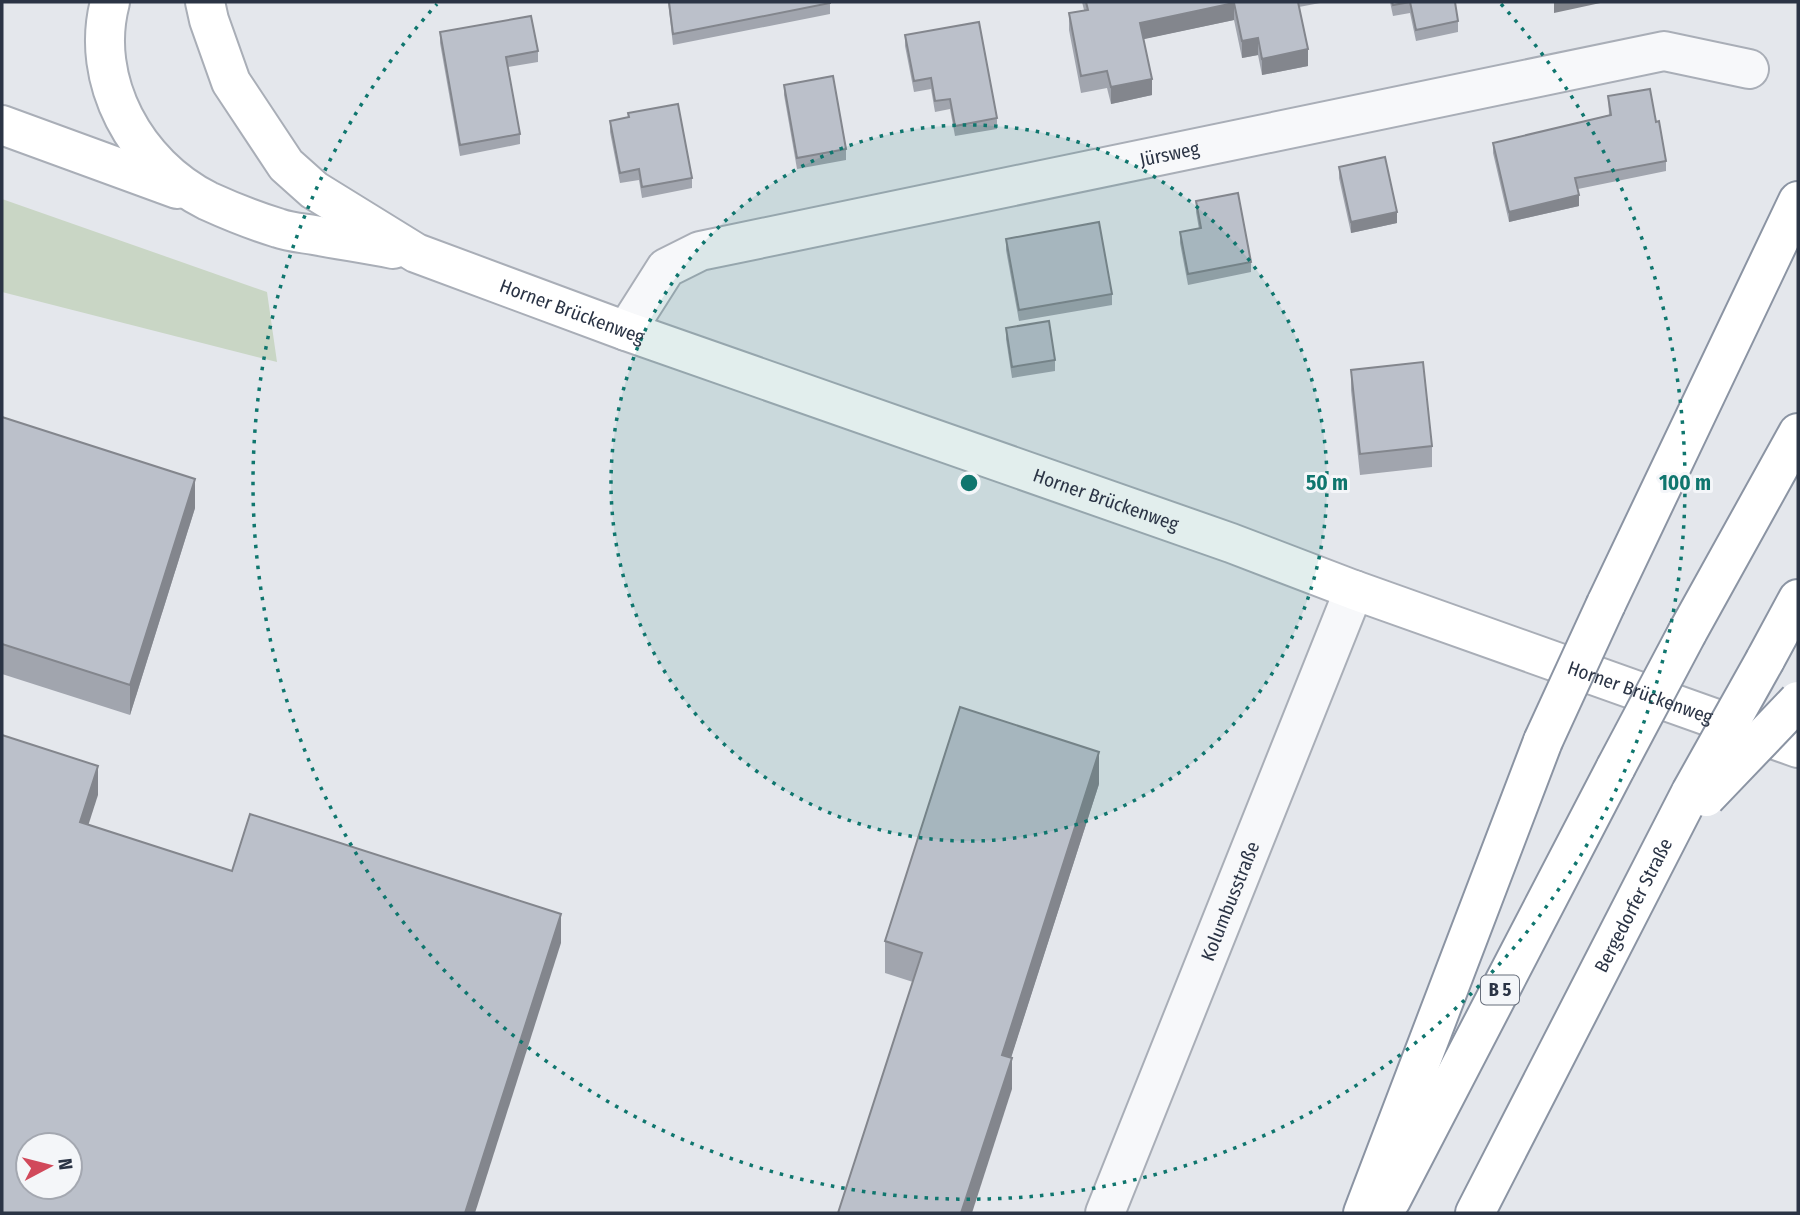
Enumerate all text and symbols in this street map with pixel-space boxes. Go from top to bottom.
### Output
street label: Jürsweg [1138,136,1201,171]
street label: Horner Brückenweg [497,274,648,348]
street label: Horner Brückenweg [1030,463,1182,535]
text: 50 m [1306,470,1348,496]
text: 100 m [1659,470,1711,496]
centre of rings [957,471,981,495]
street label: Horner Brückenweg [1565,655,1716,728]
street label: Bergedorfer Straße [1589,834,1677,976]
street label: Kolumbusstraße [1196,838,1264,964]
road number: B 5 [1481,975,1519,1004]
north arrow [14,1131,84,1201]
text: N [53,1157,77,1171]

